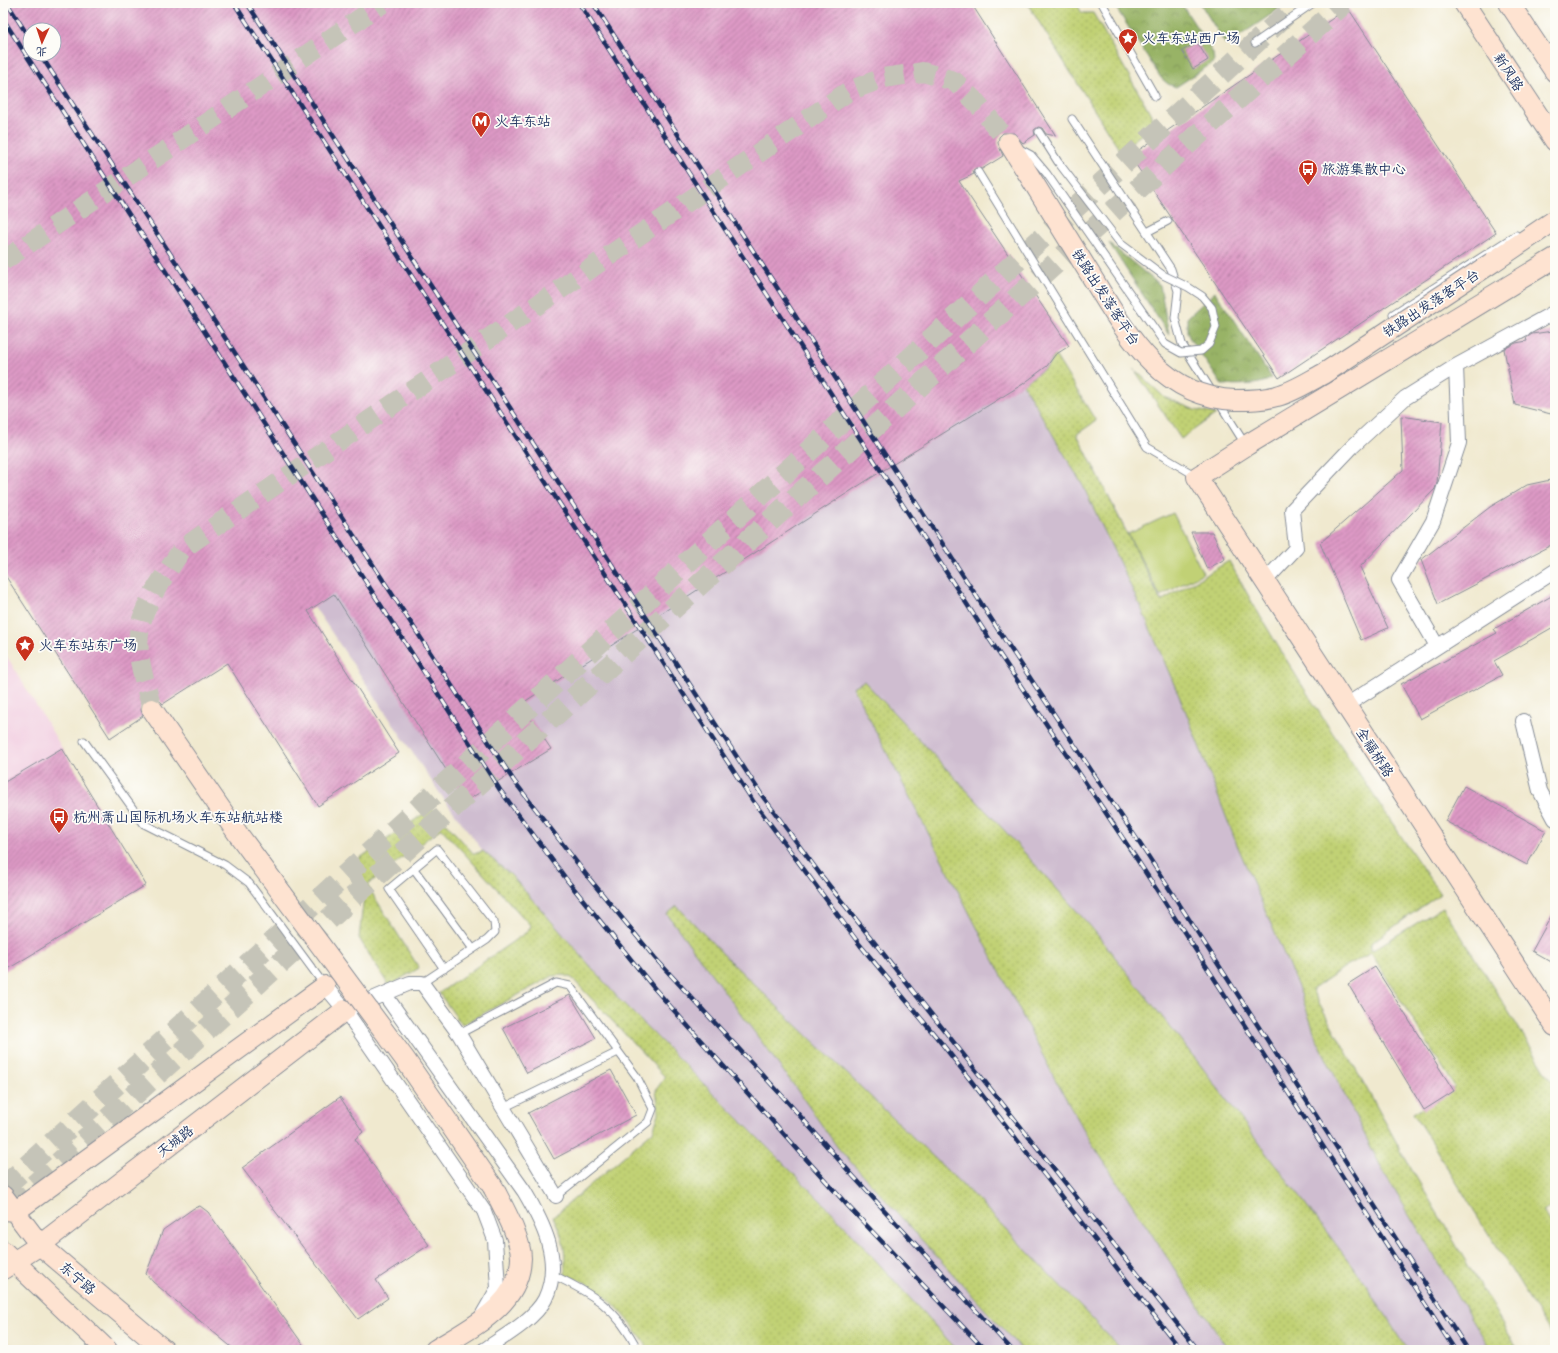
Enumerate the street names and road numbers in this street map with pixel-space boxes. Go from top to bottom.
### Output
street label: 新风路 [1490,49,1528,95]
street label: 铁路出发落客平台 [1068,245,1144,349]
street label: 铁路出发落客平台 [1379,265,1483,341]
street label: 全福桥路 [1352,724,1398,780]
street label: 天城路 [153,1121,197,1161]
street label: 东宁路 [56,1257,100,1299]

